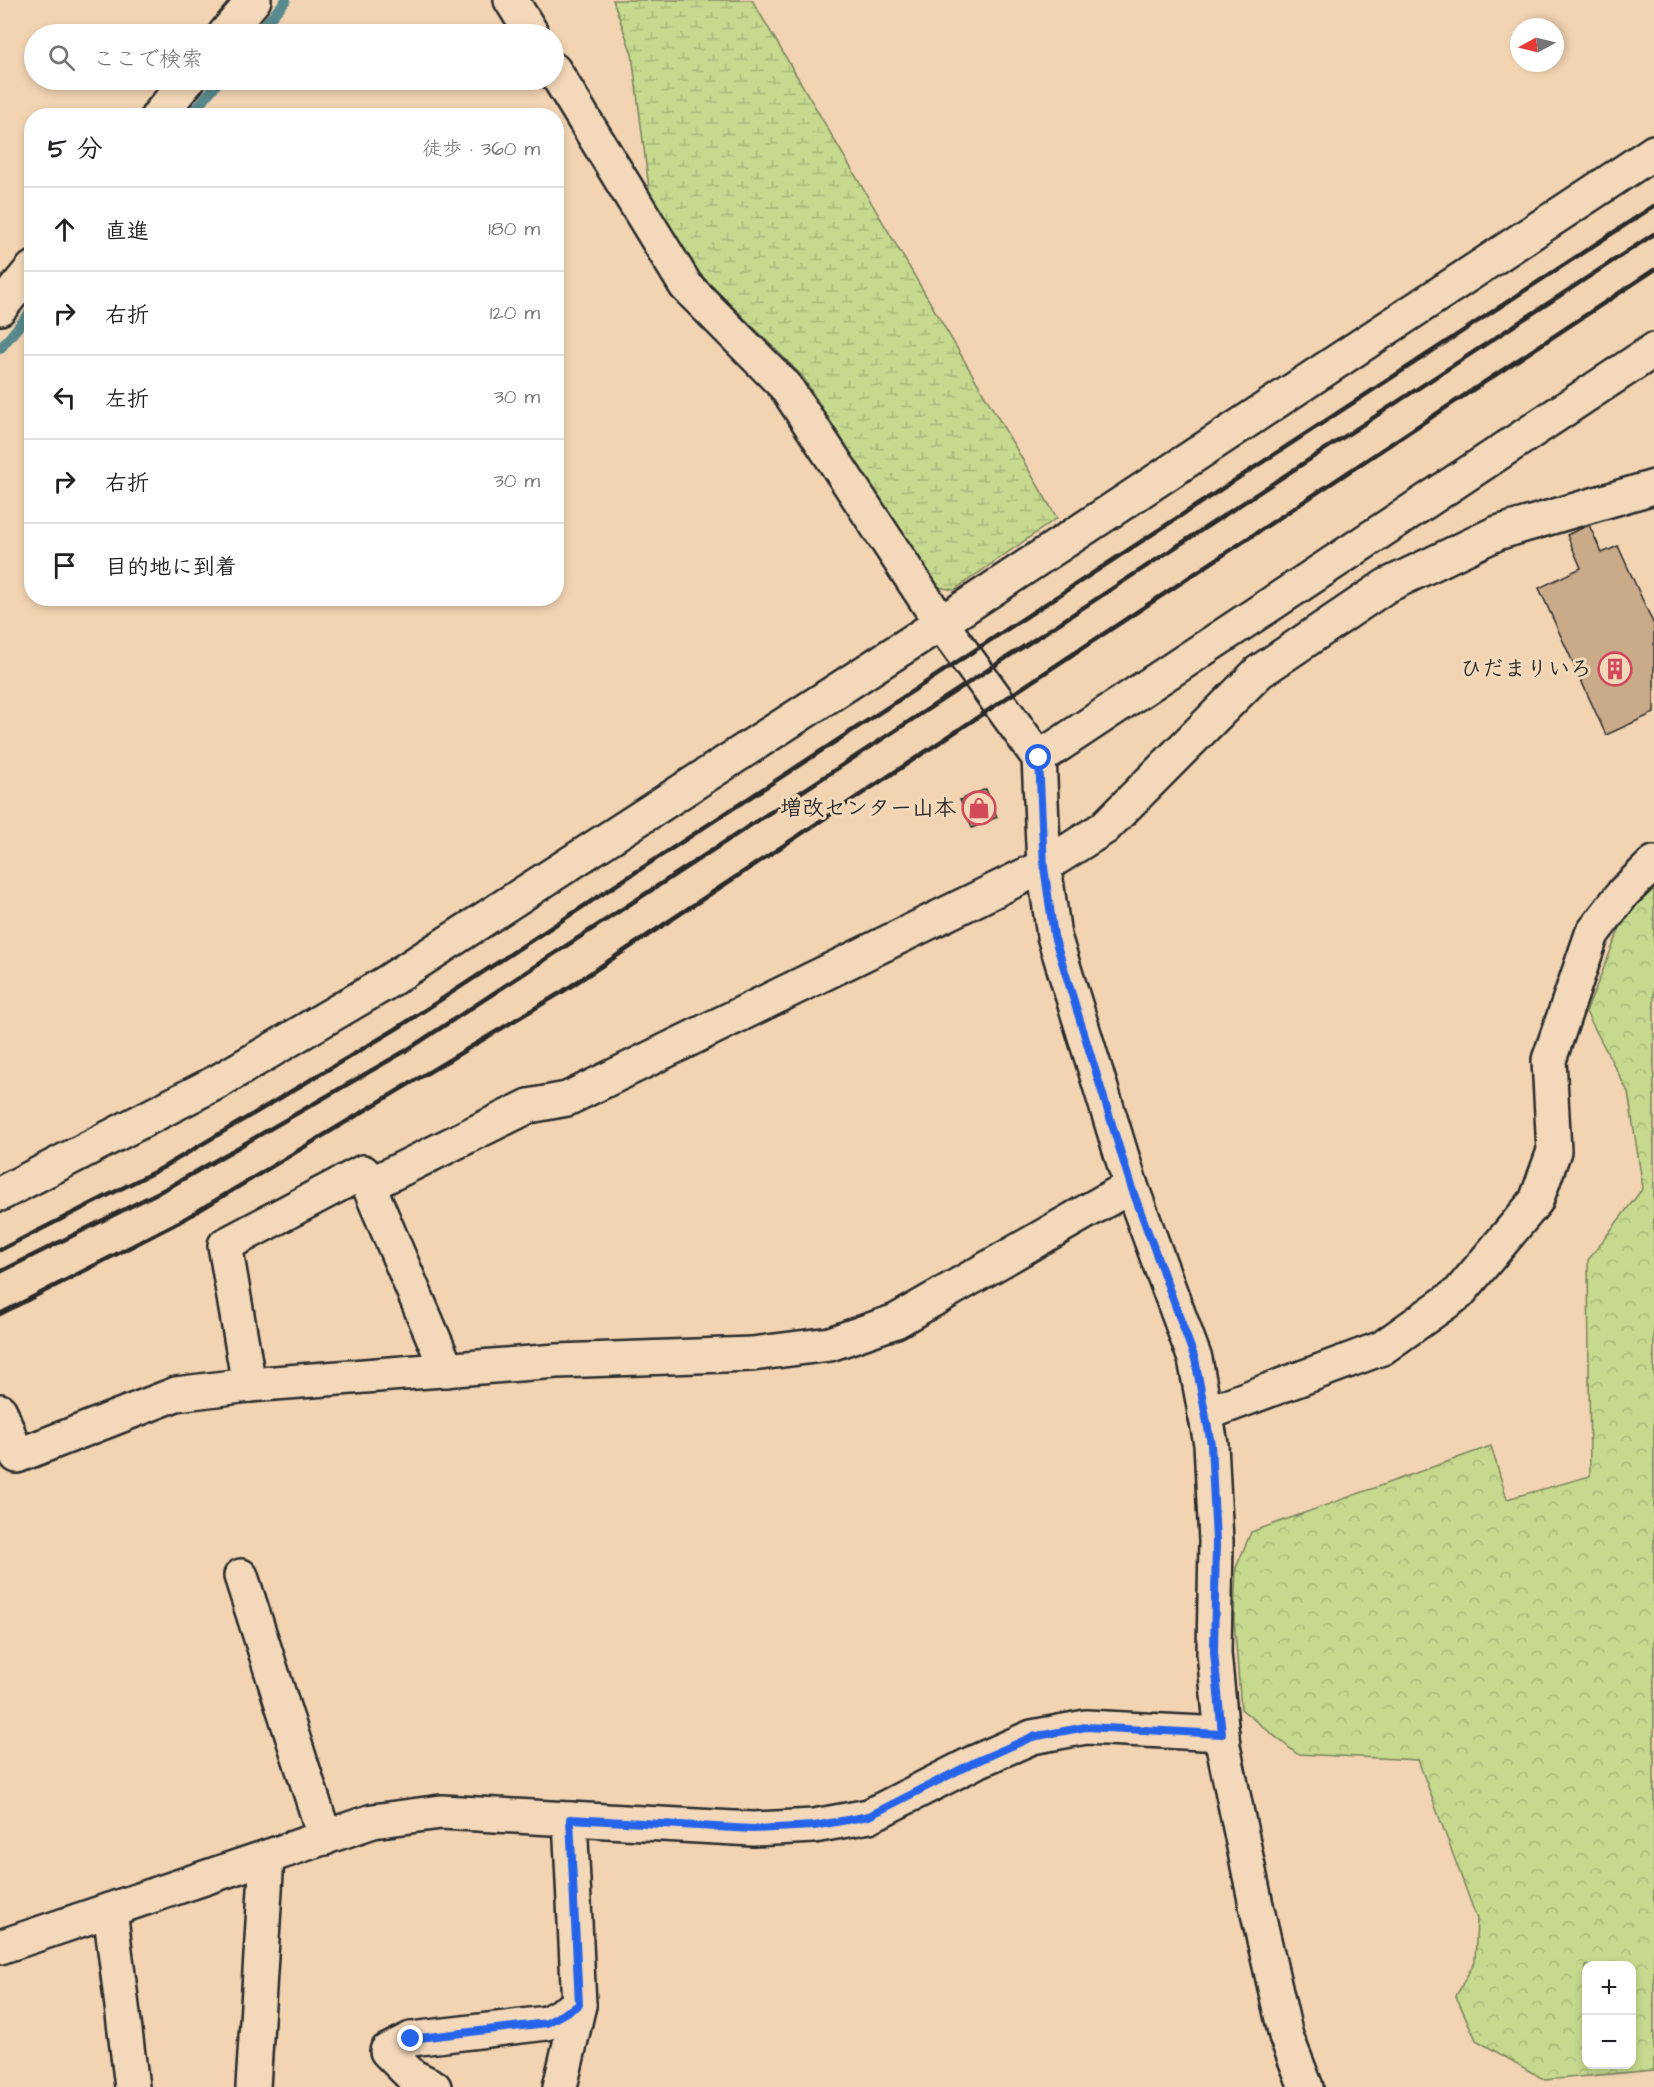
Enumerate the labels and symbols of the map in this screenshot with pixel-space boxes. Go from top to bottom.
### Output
north arrow [1510,18,1564,72]
building icon: ひだまりいろ [1597,651,1633,687]
place label: ひだまりいろ [1460,654,1592,685]
route start [1025,744,1051,770]
shop icon: 増改センター山本 [961,790,997,826]
place label: 増改センター山本 [780,793,956,824]
route end [397,2025,423,2051]

